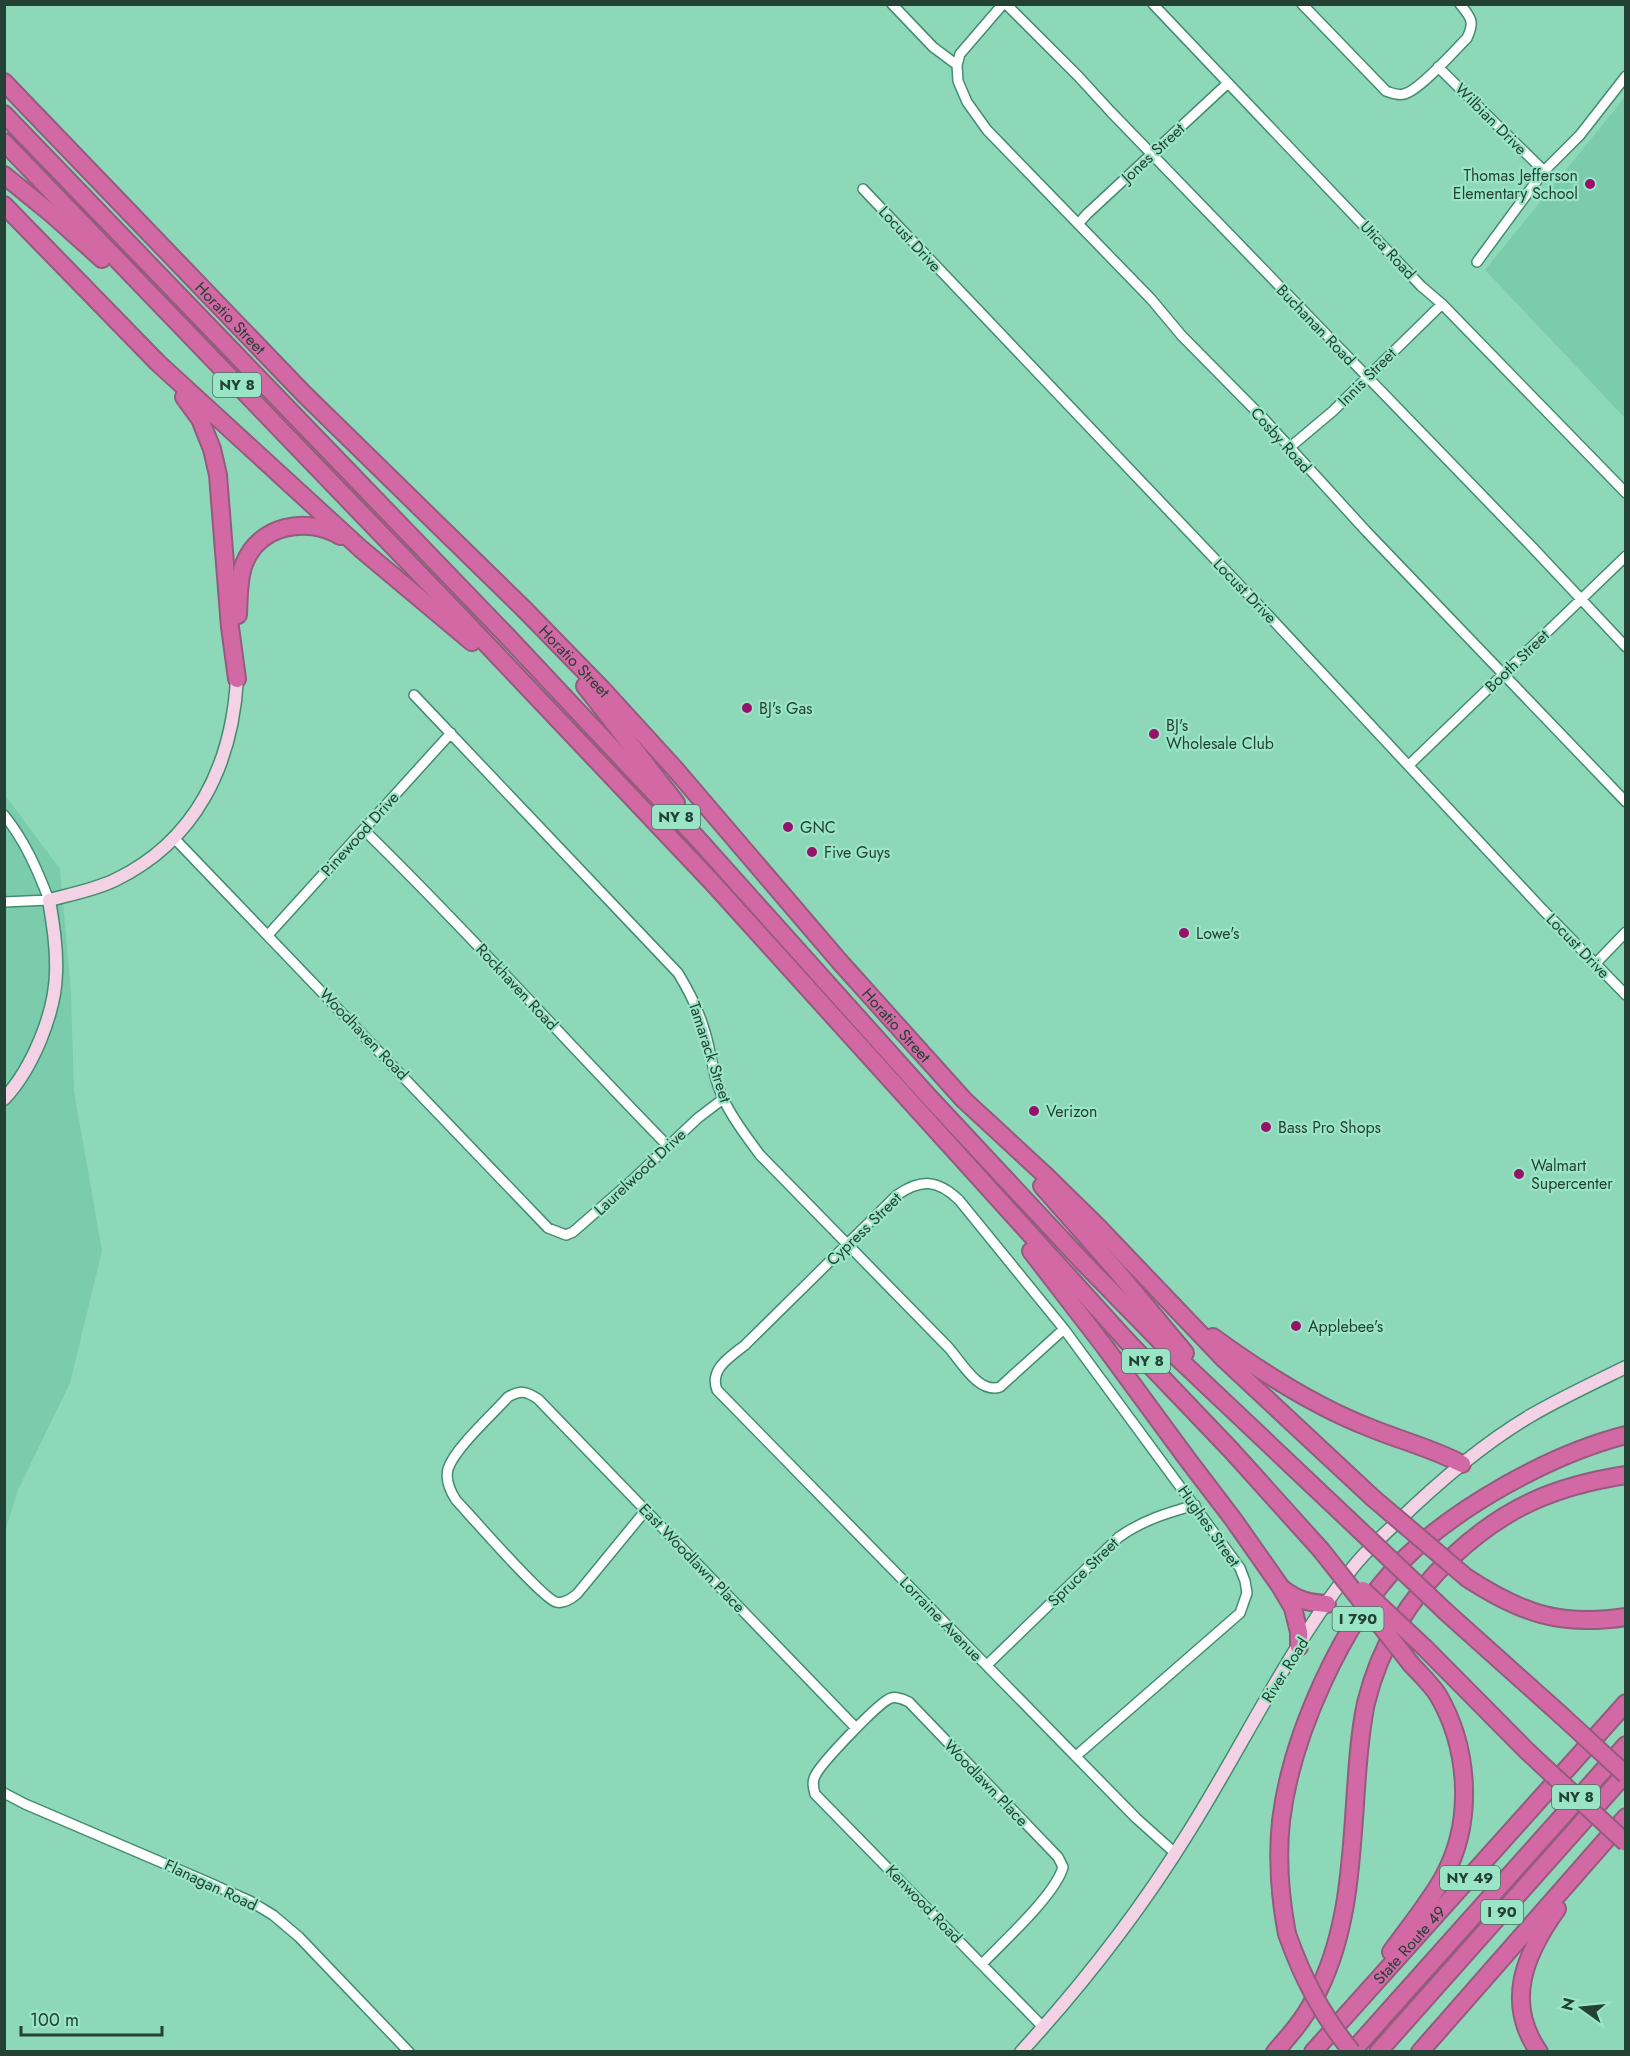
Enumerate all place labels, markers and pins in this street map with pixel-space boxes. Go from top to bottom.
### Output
place label: Thomas Jefferson Elementary School [1453,164,1578,205]
marker: Thomas Jefferson Elementary School [1583,177,1597,191]
place label: BJ's Gas [759,697,813,720]
marker: BJ's Gas [740,701,754,715]
place label: BJ's Wholesale Club [1166,714,1274,755]
marker: BJ's Wholesale Club [1147,727,1161,741]
place label: GNC [800,816,836,839]
marker: GNC [781,820,795,834]
place label: Five Guys [824,841,890,864]
marker: Five Guys [805,845,819,859]
place label: Lowe's [1196,922,1240,945]
marker: Lowe's [1177,926,1191,940]
place label: Verizon [1046,1100,1097,1123]
marker: Verizon [1027,1104,1041,1118]
place label: Bass Pro Shops [1278,1116,1381,1139]
marker: Bass Pro Shops [1259,1120,1273,1134]
place label: Walmart Supercenter [1531,1154,1613,1195]
marker: Walmart Supercenter [1512,1167,1526,1181]
place label: Applebee's [1308,1315,1383,1338]
marker: Applebee's [1289,1319,1303,1333]

